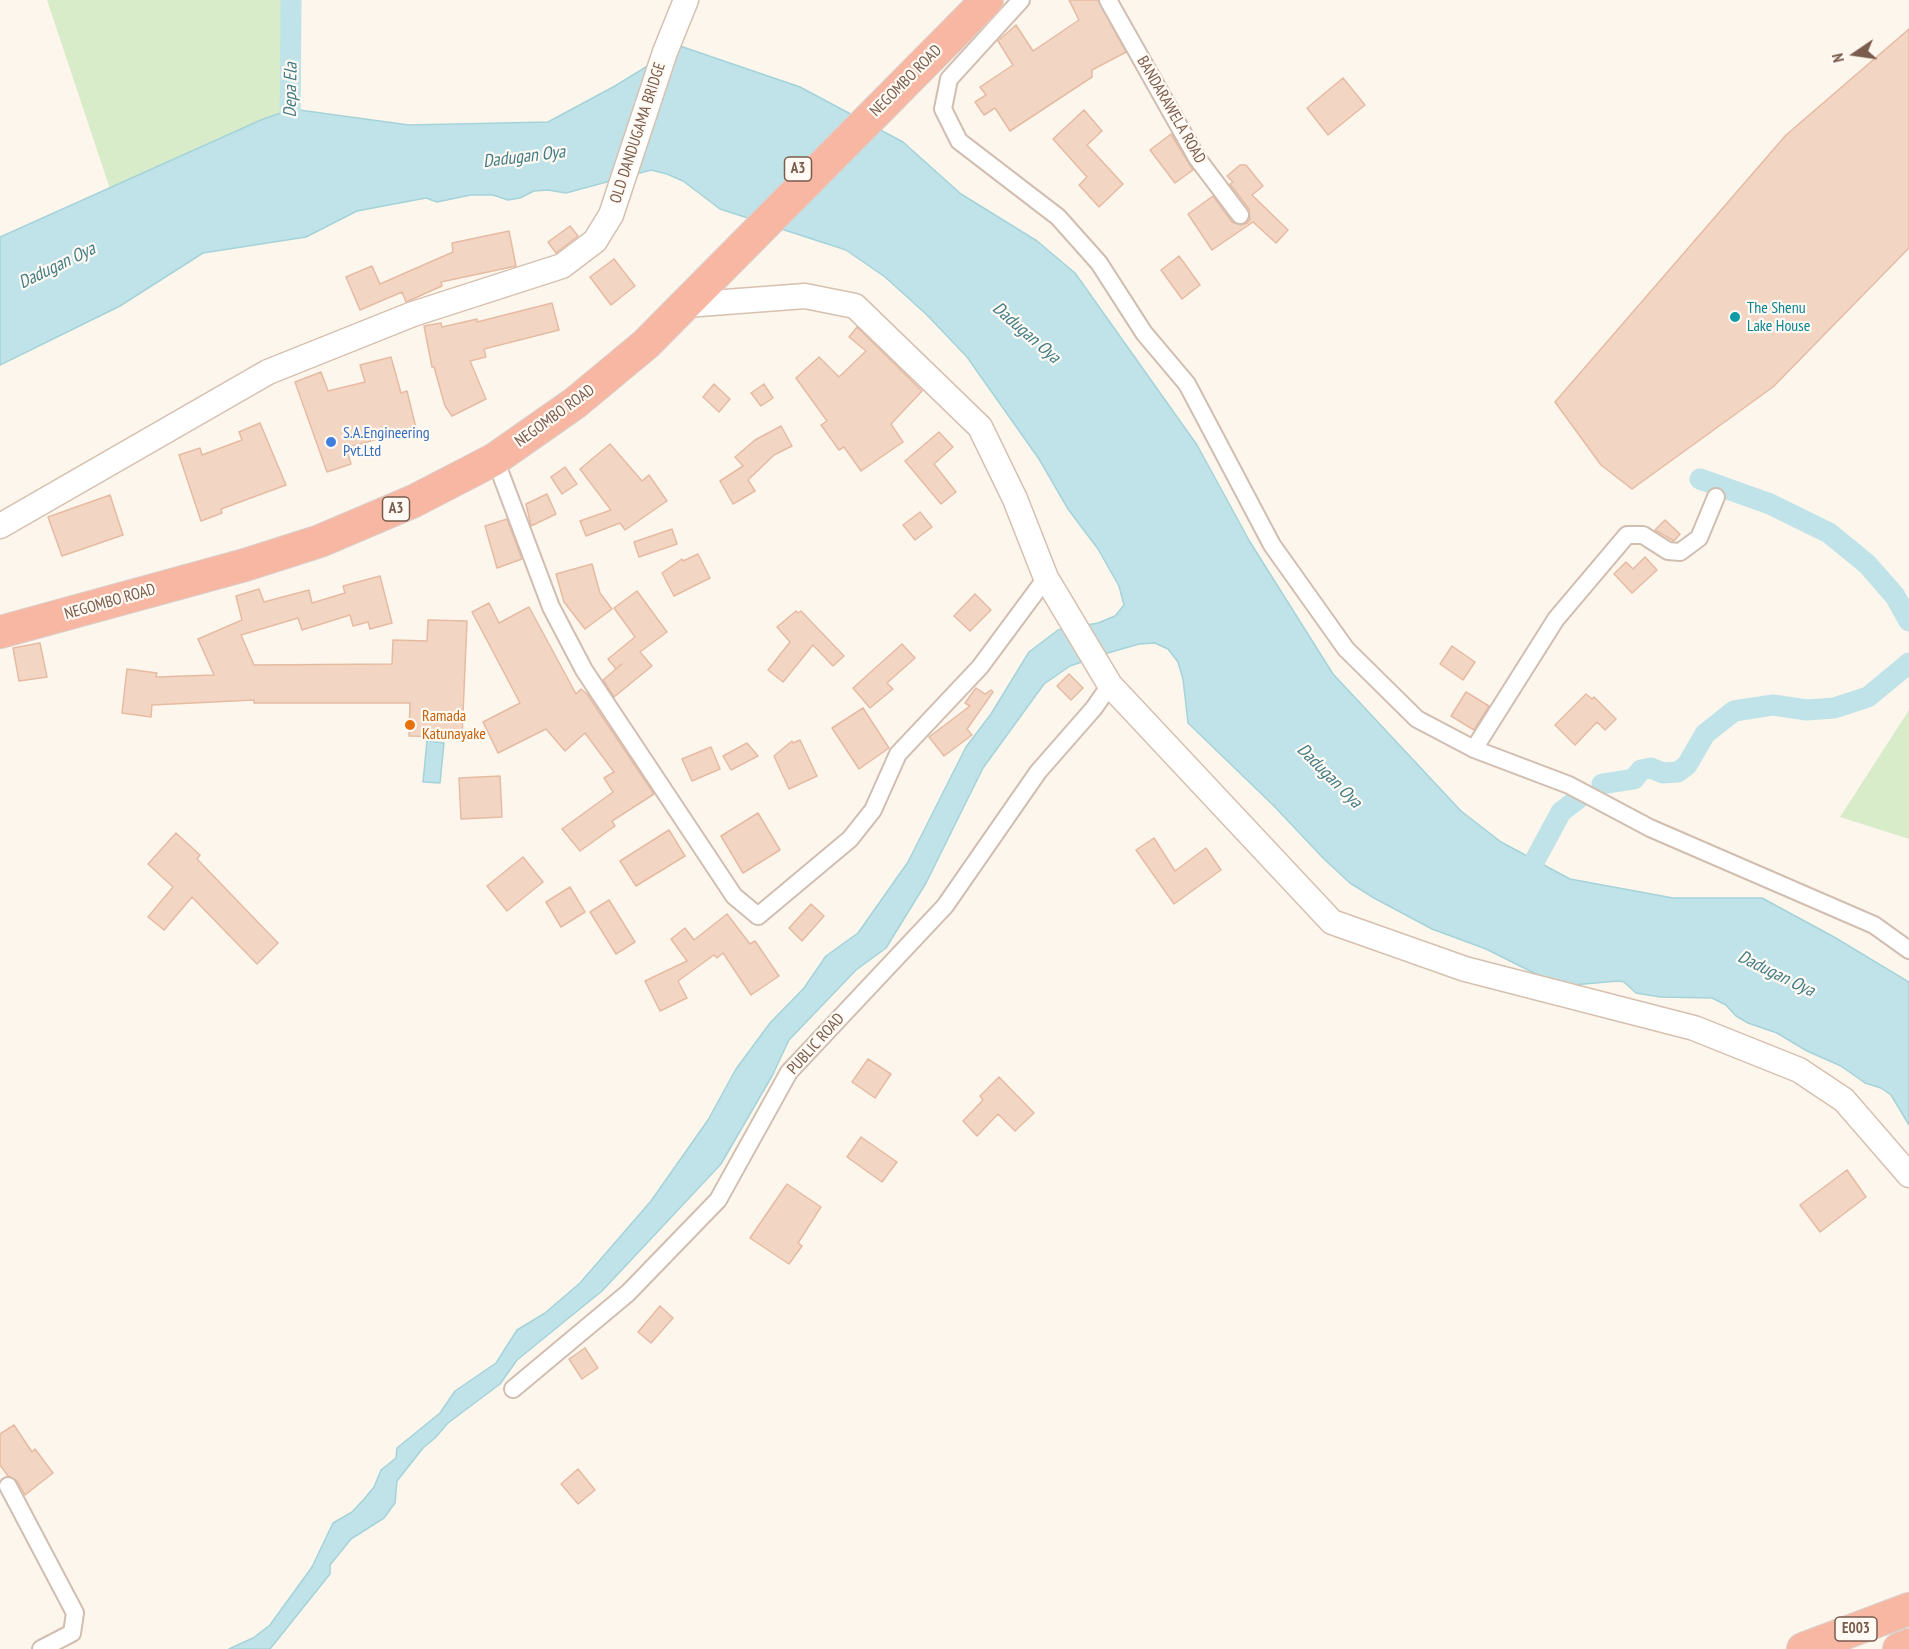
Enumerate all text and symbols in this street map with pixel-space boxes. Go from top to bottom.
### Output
north arrow [1825,24,1885,84]
street label: NEGOMBO ROAD [866,41,946,121]
text: N [1827,52,1848,65]
street label: BANDARAWELA ROAD [1132,53,1210,167]
street label: OLD DANDUGAMA BRIDGE [606,60,670,206]
water label: Depa Ela [280,62,302,118]
water label: Dadugan Oya [482,141,566,173]
road number: A3 [784,157,812,181]
water label: Dadugan Oya [15,238,99,294]
water label: Dadugan Oya [988,298,1064,368]
place label: The Shenu Lake House [1747,298,1810,336]
marker: The Shenu Lake House [1728,310,1742,324]
street label: NEGOMBO ROAD [511,381,599,451]
place label: S.A.Engineering Pvt.Ltd [343,423,430,461]
marker: S.A.Engineering Pvt.Ltd [324,435,338,449]
road number: A3 [382,497,410,521]
street label: NEGOMBO ROAD [62,580,158,624]
place label: Ramada Katunayake [422,706,486,744]
marker: Ramada Katunayake [403,718,417,732]
water label: Dadugan Oya [1292,739,1366,813]
water label: Dadugan Oya [1734,946,1818,1002]
street label: PUBLIC ROAD [783,1009,849,1079]
road number: E003 [1835,1617,1877,1641]

